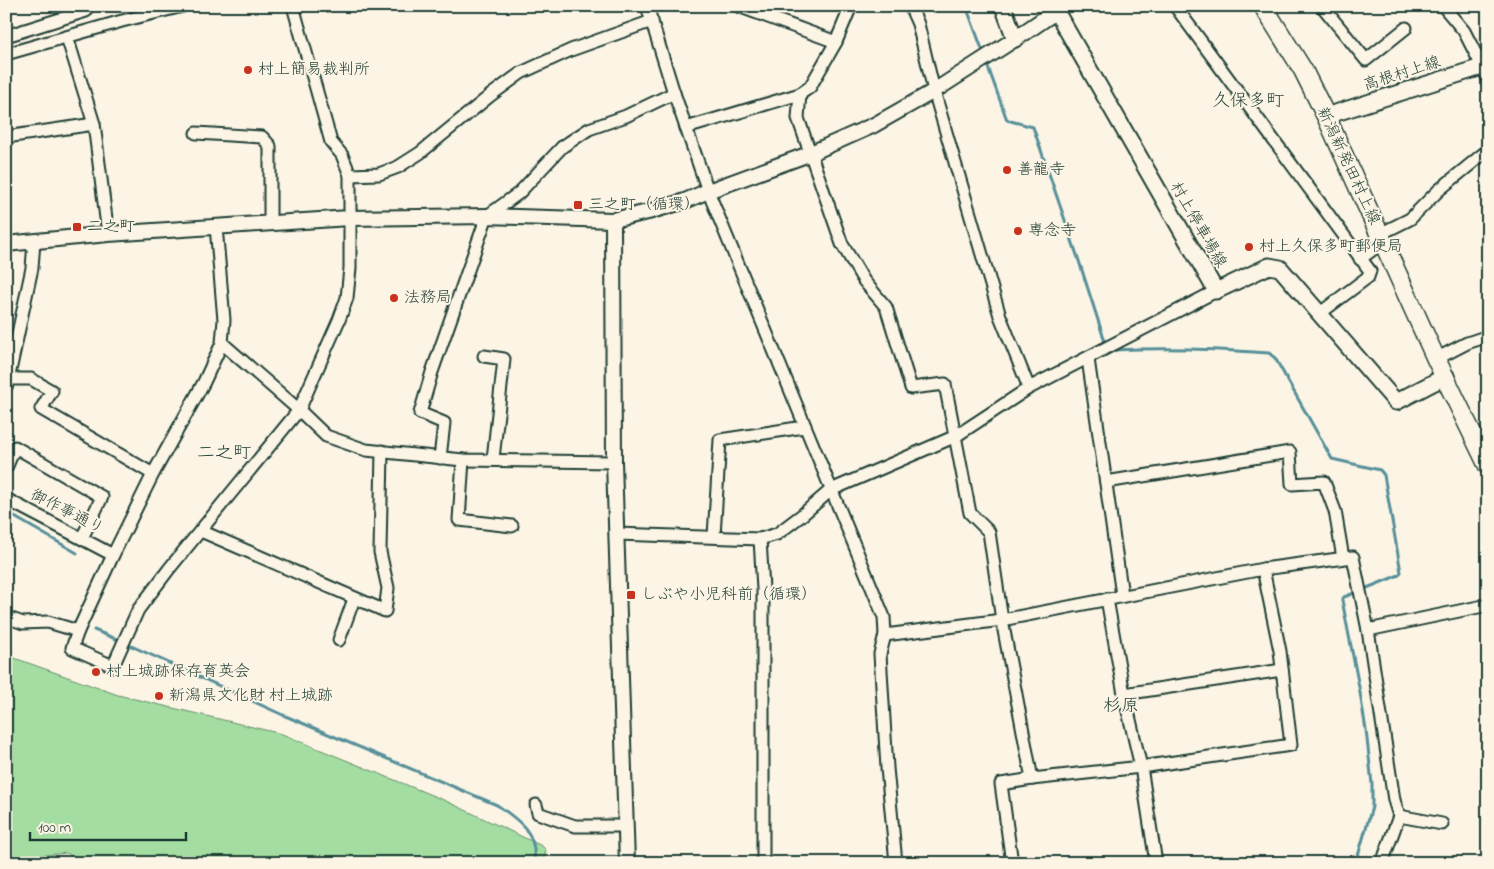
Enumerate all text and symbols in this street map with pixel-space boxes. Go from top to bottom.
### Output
street label: 高根村上線 [1360,50,1444,98]
place label: 村上簡易裁判所 [258,58,370,82]
marker: 村上簡易裁判所 [242,64,254,76]
district label: 久保多町 [1212,89,1284,115]
street label: 新潟新発田村上線 [1310,103,1386,229]
place label: 善龍寺 [1017,158,1065,182]
marker: 善龍寺 [1001,164,1013,176]
street label: 村上停車場線 [1164,177,1232,273]
place label: 三之町（循環） [588,193,700,217]
marker: 三之町（循環） [572,199,584,211]
place label: 二之町 [87,215,135,239]
place label: 専念寺 [1028,219,1076,243]
marker: 二之町 [71,221,83,233]
marker: 専念寺 [1012,225,1024,237]
place label: 村上久保多町郵便局 [1259,235,1403,259]
marker: 村上久保多町郵便局 [1243,241,1255,253]
place label: 法務局 [404,286,452,310]
marker: 法務局 [388,292,400,304]
district label: 二之町 [197,441,251,467]
street label: 御作事通り [26,483,108,541]
place label: しぶや小児科前（循環） [641,583,817,607]
marker: しぶや小児科前（循環） [625,589,637,601]
place label: 村上城跡保存育英会 [106,660,250,684]
marker: 村上城跡保存育英会 [90,666,102,678]
place label: 新潟県文化財 村上城跡 [169,684,333,708]
marker: 新潟県文化財 村上城跡 [153,690,165,702]
district label: 杉原 [1103,694,1139,720]
scale bar [30,809,186,841]
text: 100 m [38,817,71,839]

